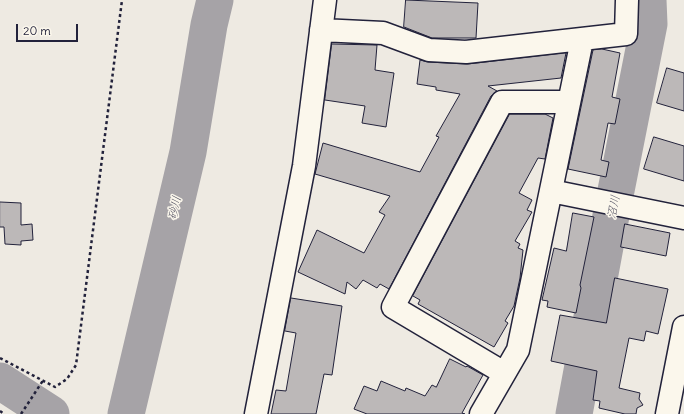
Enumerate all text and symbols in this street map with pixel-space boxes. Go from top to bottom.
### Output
scale bar [18,16,80,42]
text: 20 m [23,23,51,38]
water label: 沼川 [605,194,623,220]
water label: 砂川 [165,195,185,221]

